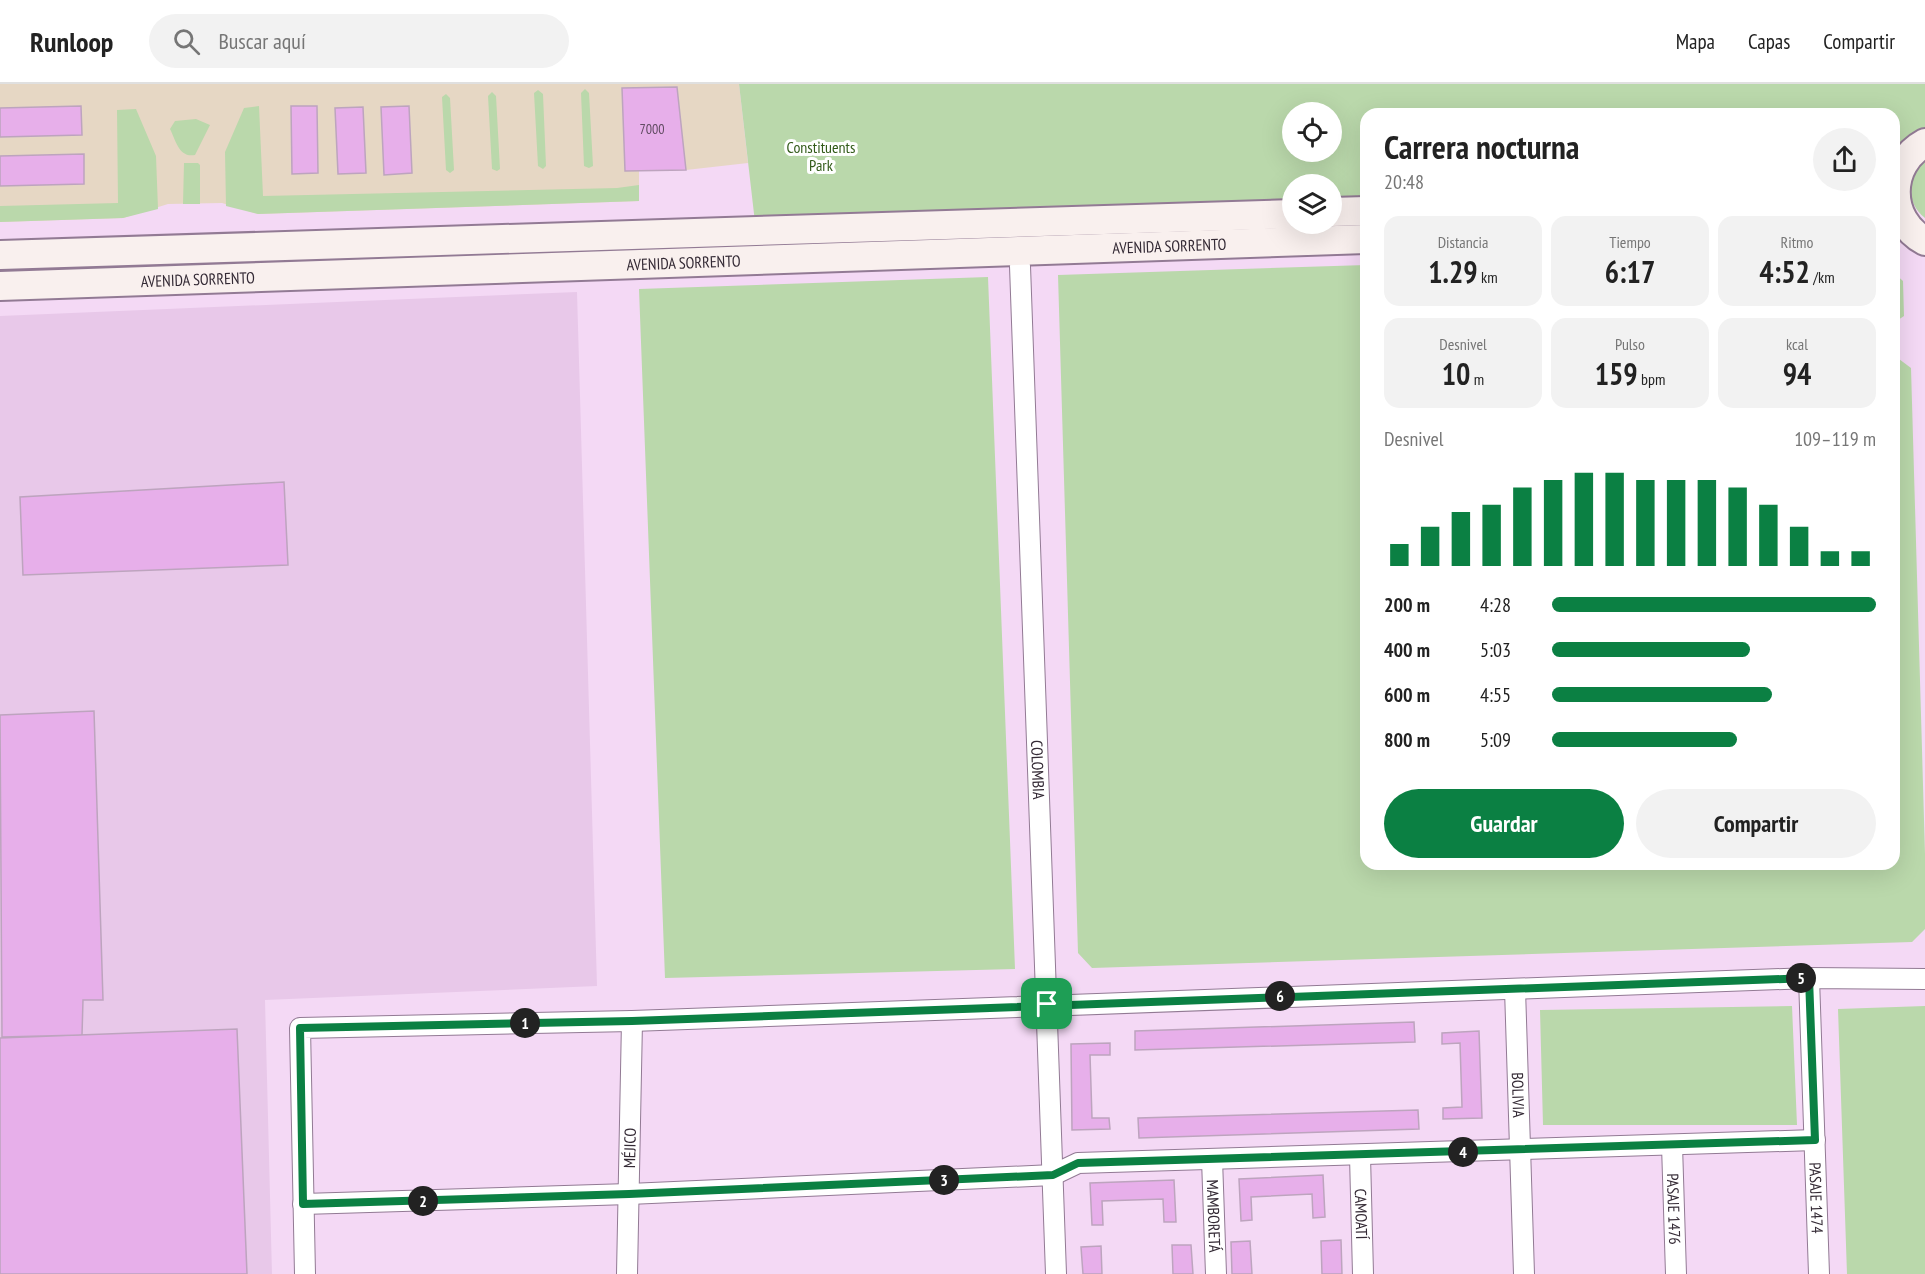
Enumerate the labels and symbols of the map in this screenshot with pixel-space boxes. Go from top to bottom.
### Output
house number: 7000 [639,120,665,138]
park label: Constituents Park [787,137,855,175]
street label: AVENIDA SORRENTO [1112,234,1227,258]
street label: AVENIDA SORRENTO [626,251,741,274]
street label: AVENIDA SORRENTO [141,267,255,291]
street label: COLOMBIA [1027,740,1049,800]
pin: 5 [1786,963,1816,993]
pin [1021,978,1072,1029]
pin: 6 [1265,981,1295,1011]
pin: 1 [510,1008,540,1038]
street label: BOLIVIA [1508,1072,1529,1118]
street label: MÉJICO [619,1127,640,1168]
pin: 4 [1448,1137,1478,1167]
street label: PASAJE 1474 [1805,1162,1828,1234]
pin: 3 [929,1165,959,1195]
street label: PASAJE 1476 [1663,1173,1685,1245]
street label: MAMBORETÁ [1203,1179,1225,1253]
pin: 2 [408,1186,438,1216]
street label: CAMOATÍ [1351,1188,1372,1240]

